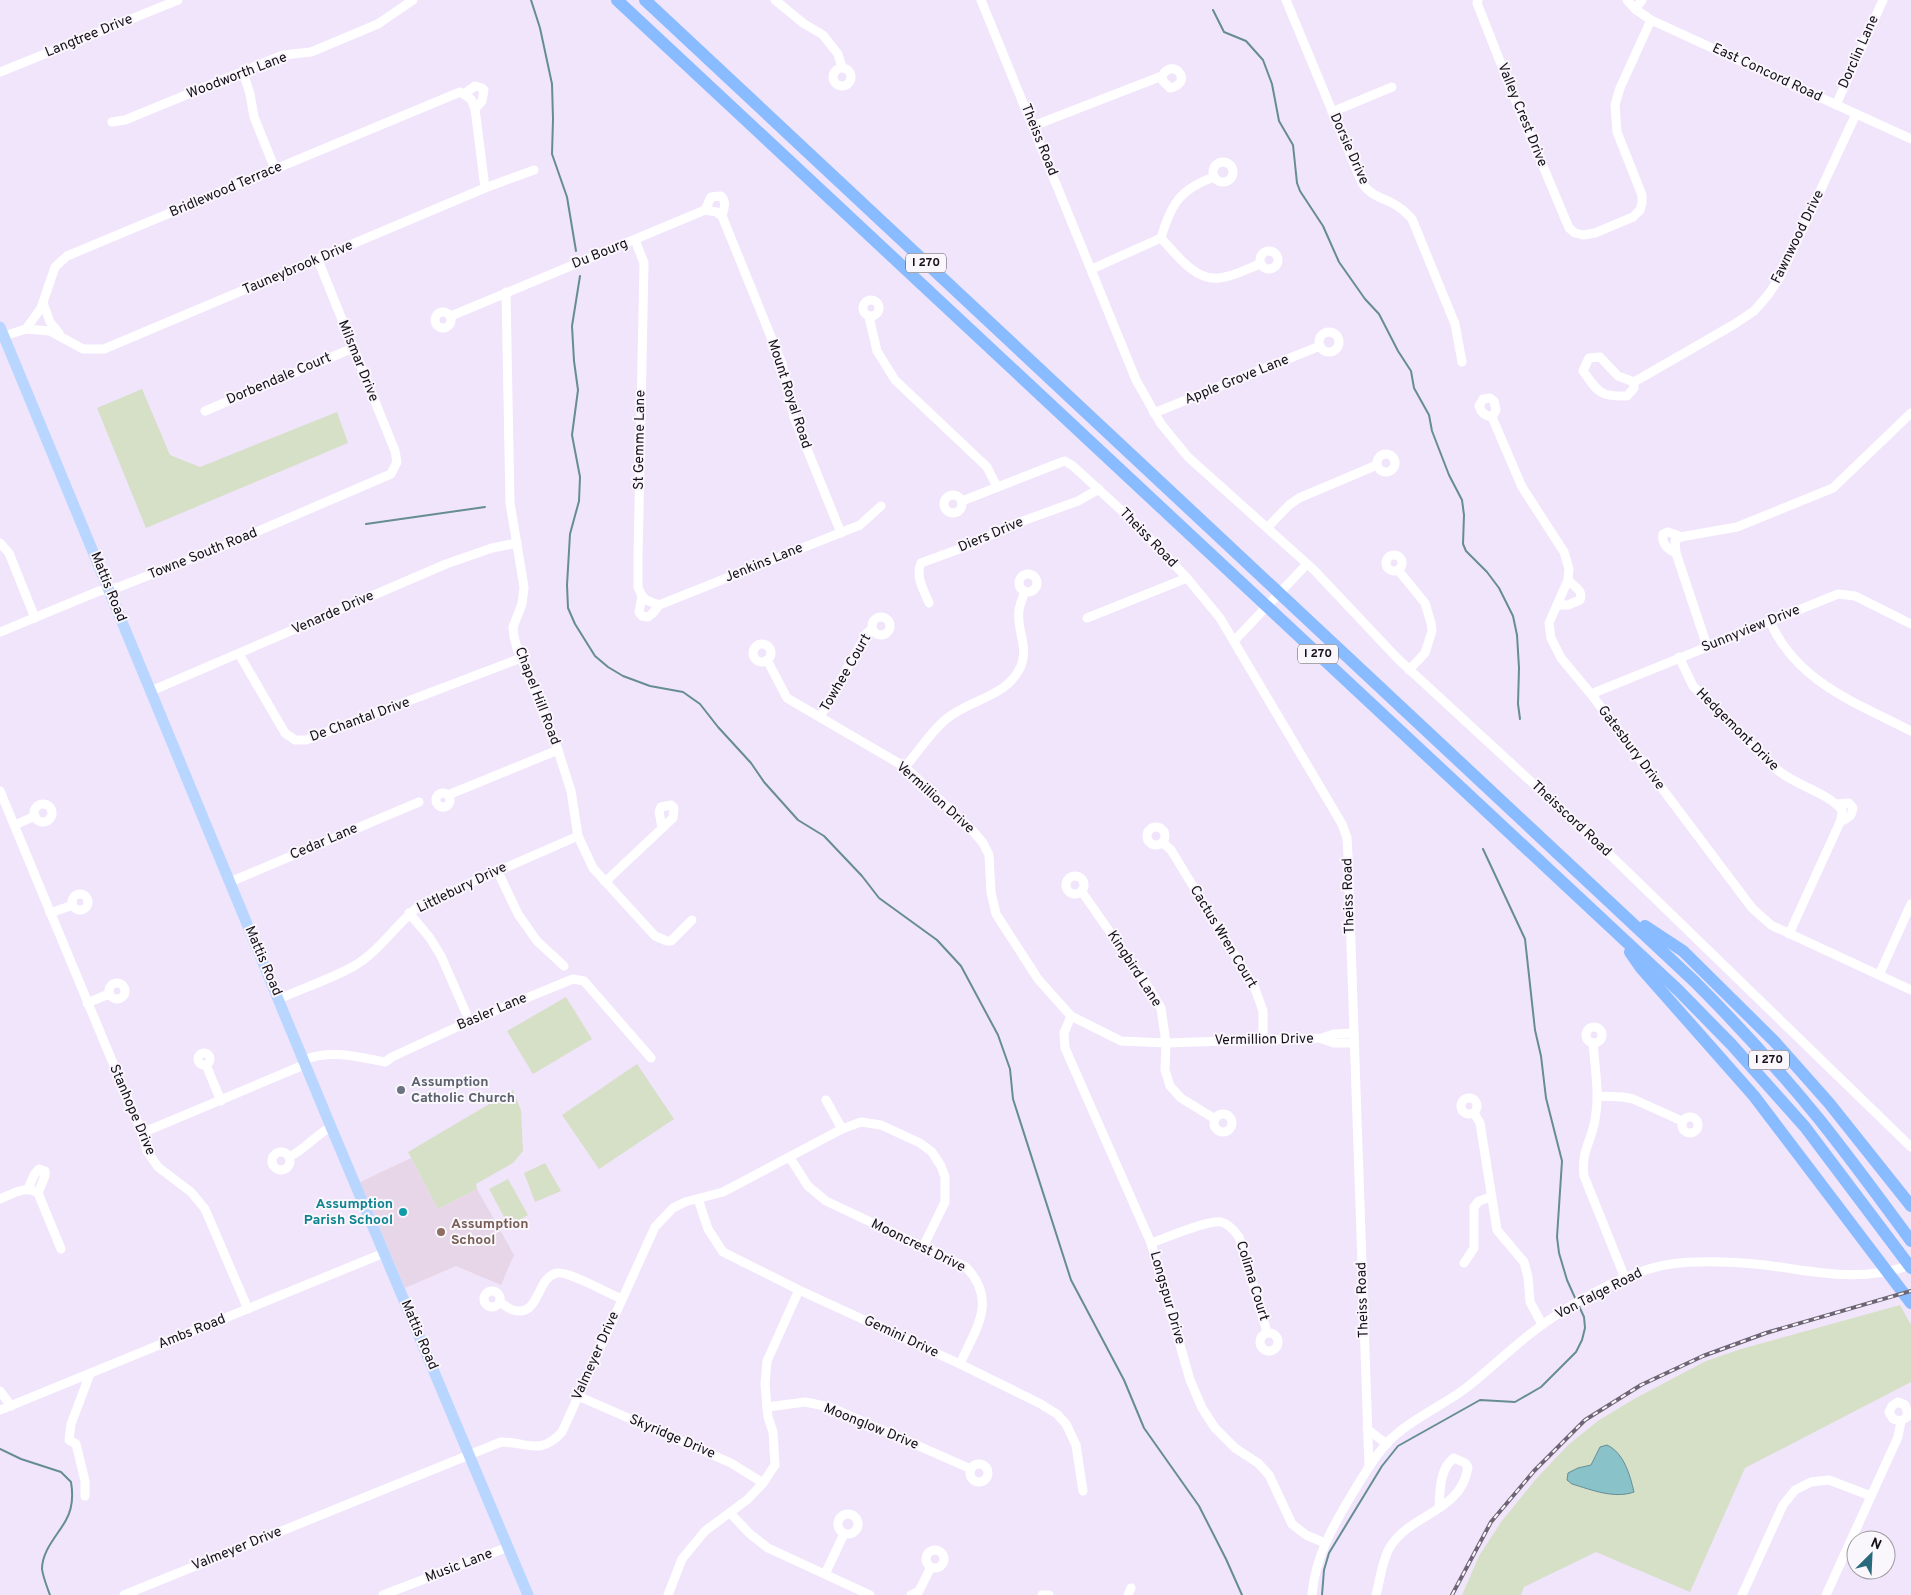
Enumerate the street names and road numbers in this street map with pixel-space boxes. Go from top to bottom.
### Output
street label: Langtree Drive [43,11,135,61]
street label: Dorclin Lane [1835,13,1883,91]
street label: East Concord Road [1709,40,1825,106]
street label: Woodworth Lane [185,49,289,103]
street label: Valley Crest Drive [1493,61,1551,169]
street label: Theiss Road [1017,101,1061,179]
street label: Dorsie Drive [1326,111,1372,187]
street label: Bridlewood Terrace [167,159,285,221]
street label: Fawnwood Drive [1768,187,1828,287]
street label: Du Bourg [570,235,630,273]
street label: Tauneybrook Drive [240,237,356,299]
road number: I 270 [906,254,946,272]
street label: Milsmar Drive [334,318,382,404]
street label: Mount Royal Road [763,337,815,451]
street label: Dorbendale Court [224,349,334,409]
street label: Apple Grove Lane [1182,351,1292,409]
street label: St Gemme Lane [631,390,649,490]
street label: Theiss Road [1115,505,1181,571]
street label: Diers Drive [956,514,1026,556]
street label: Towne South Road [146,524,260,584]
street label: Jenkins Lane [722,540,806,586]
street label: Mattis Road [86,550,130,624]
street label: Venarde Drive [289,587,377,639]
street label: Sunnyview Drive [1699,602,1803,656]
street label: Towhee Court [817,631,875,715]
road number: I 270 [1298,644,1338,664]
street label: Chapel Hill Road [511,645,563,747]
street label: Hedgemont Drive [1692,685,1782,775]
street label: De Chantal Drive [308,694,412,746]
street label: Gatesbury Drive [1594,702,1668,794]
street label: Vermillion Drive [892,758,978,838]
street label: Theisscord Road [1527,777,1615,861]
street label: Cedar Lane [288,820,360,864]
street label: Theiss Road [1339,858,1359,934]
street label: Littlebury Drive [414,859,510,917]
street label: Cactus Wren Court [1186,883,1260,991]
street label: Mattis Road [241,924,285,998]
street label: Kingbird Lane [1103,928,1165,1010]
street label: Basler Lane [454,990,530,1034]
street label: Vermillion Drive [1214,1031,1314,1049]
road number: I 270 [1749,1050,1789,1070]
street label: Stanhope Drive [105,1062,159,1158]
street label: Mooncrest Drive [868,1216,968,1276]
street label: Colima Court [1232,1239,1272,1323]
street label: Longspur Drive [1146,1250,1188,1346]
street label: Theiss Road [1353,1262,1373,1338]
street label: Von Talge Road [1553,1265,1645,1323]
street label: Mattis Road [397,1298,441,1372]
street label: Valmeyer Drive [569,1309,623,1403]
street label: Ambs Road [156,1311,228,1353]
street label: Gemini Drive [861,1312,941,1362]
street label: Moonglow Drive [821,1400,921,1454]
street label: Skyridge Drive [626,1411,718,1463]
street label: Valmeyer Drive [190,1523,284,1575]
street label: Music Lane [423,1545,495,1587]

